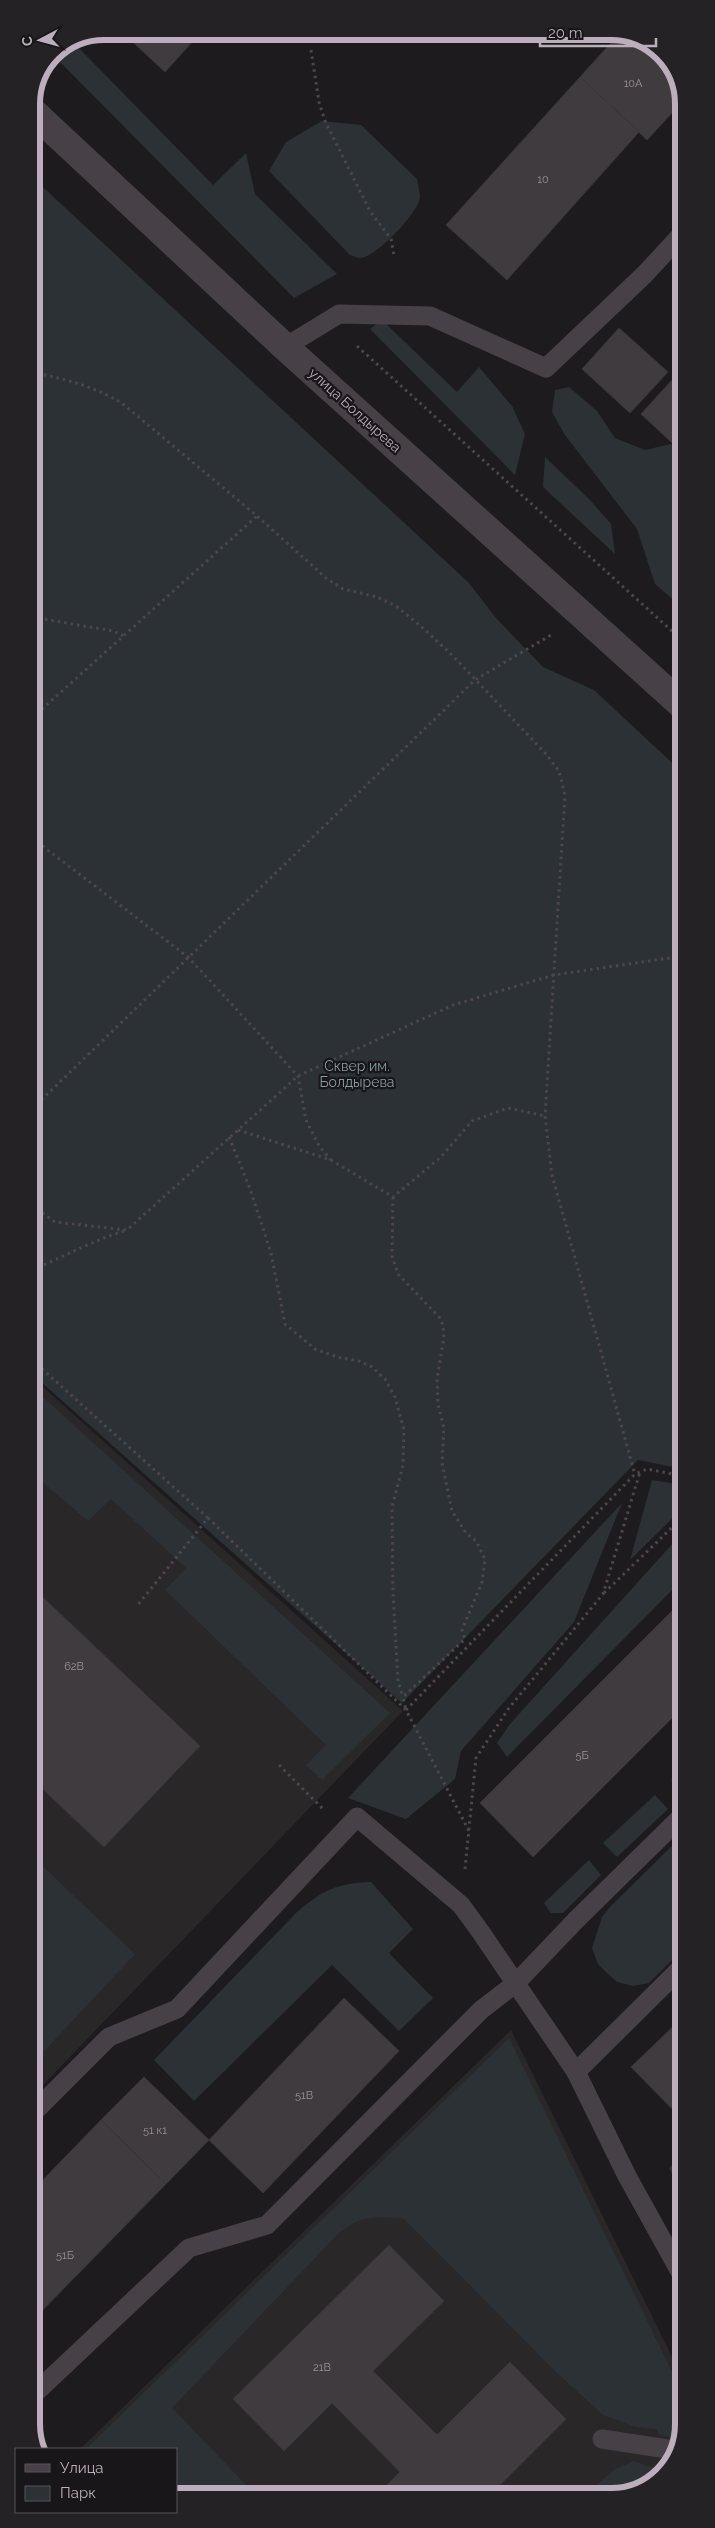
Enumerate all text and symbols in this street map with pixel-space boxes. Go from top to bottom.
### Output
north arrow [15,15,65,65]
scale bar [540,15,656,47]
text: 20 m [548,24,583,42]
text: С [19,35,36,47]
house number: 10А [624,77,643,90]
house number: 10 [537,173,549,186]
street label: улица Болдырева [306,365,404,455]
park label: Сквер им. Болдырева [319,1058,395,1090]
house number: 62В [64,1660,84,1673]
house number: 5Б [575,1749,589,1762]
house number: 51В [295,2089,313,2102]
house number: 51 к1 [143,2124,167,2137]
house number: 51Б [56,2249,74,2262]
house number: 21В [313,2361,331,2374]
legend [15,2448,178,2513]
text: Улица [60,2459,104,2477]
text: Парк [60,2484,96,2502]

